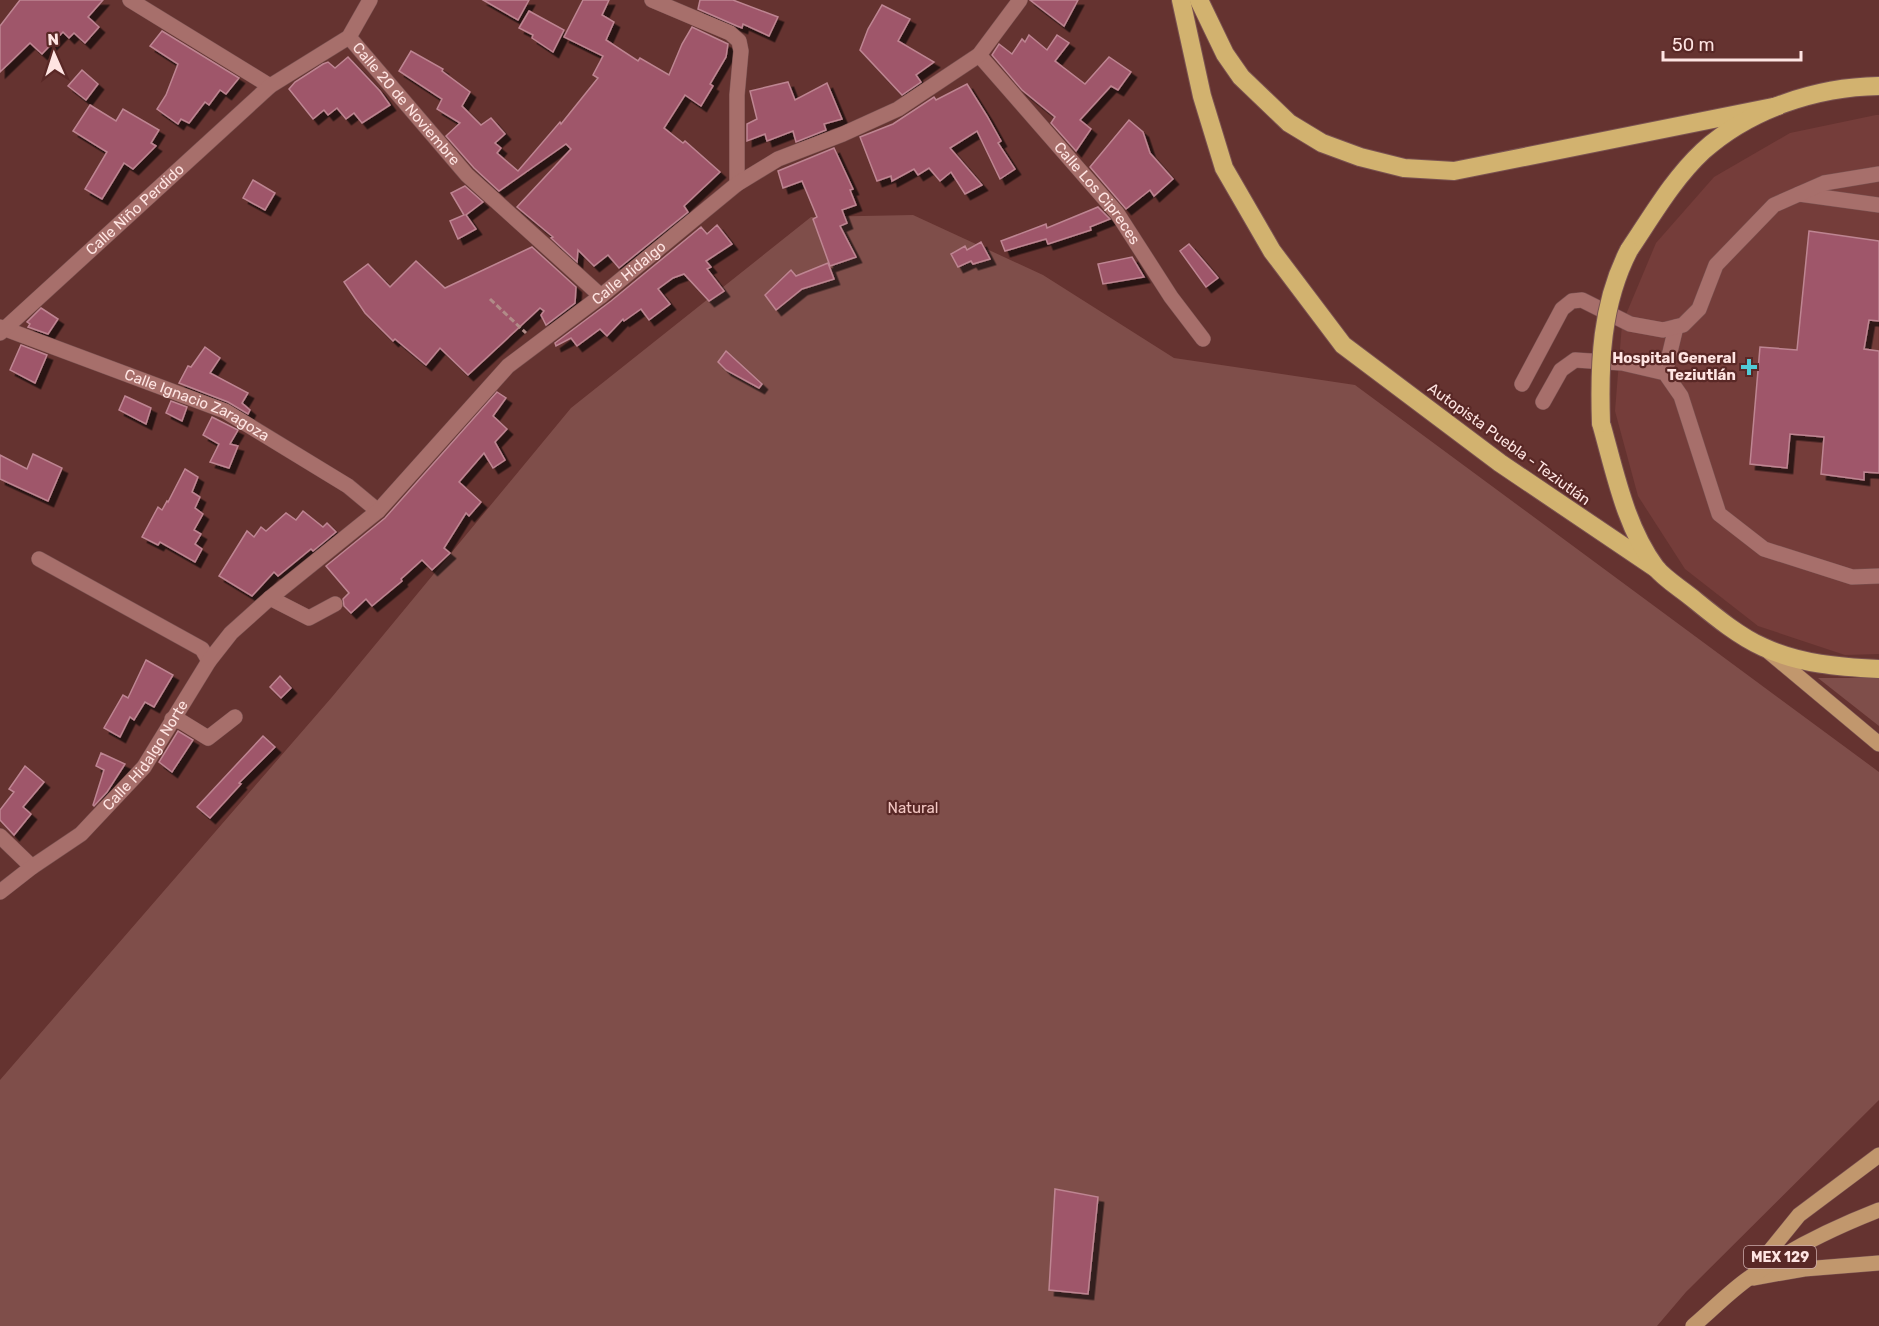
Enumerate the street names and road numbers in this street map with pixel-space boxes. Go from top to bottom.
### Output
street label: Calle 20 de Noviembre [349,39,464,169]
street label: Calle Los Cipreces [1050,138,1144,248]
street label: Calle Niño Perdido [82,160,188,259]
street label: Calle Hidalgo [588,237,670,309]
street label: Calle Ignacio Zaragoza [122,365,273,445]
street label: Autopista Puebla - Teziutlán [1424,379,1594,509]
street label: Calle Hidalgo Norte [99,697,192,814]
road number: MEX 129 [1744,1246,1816,1268]

